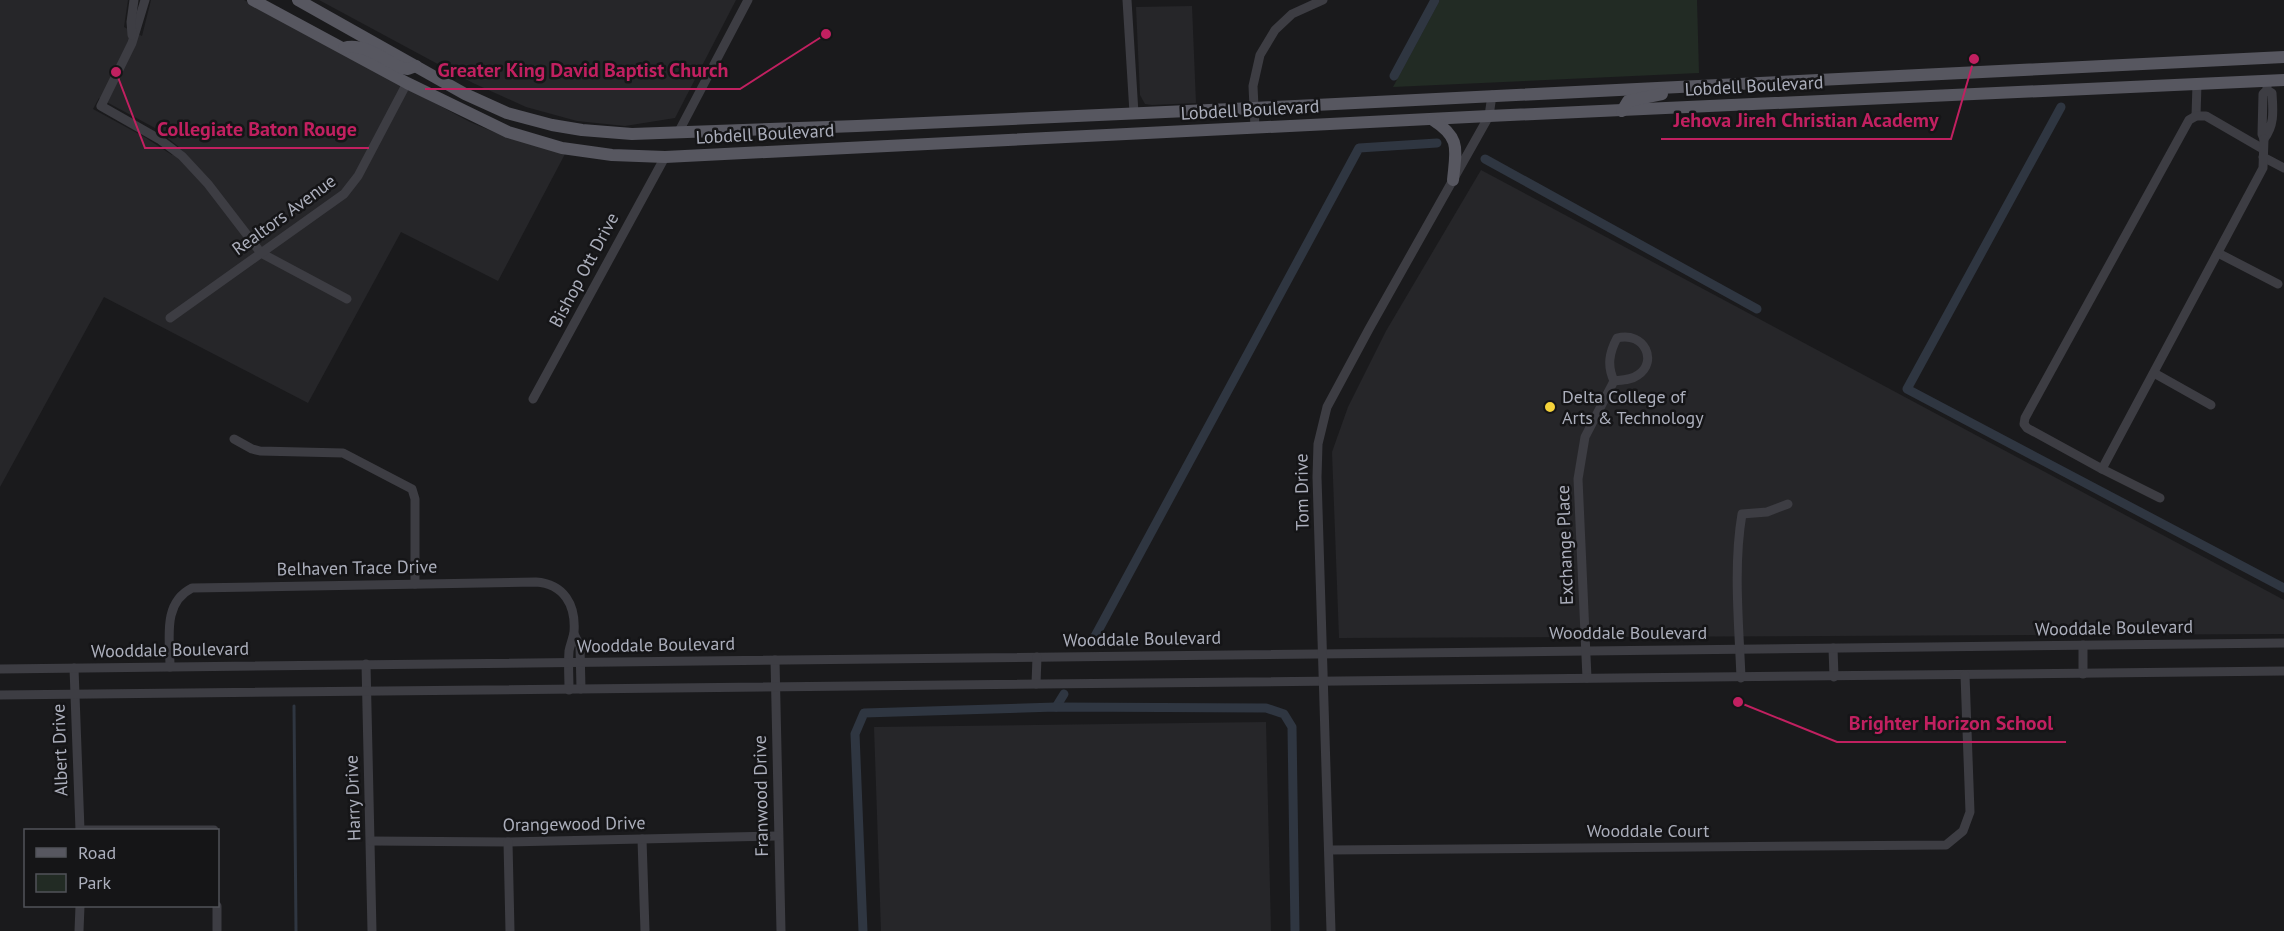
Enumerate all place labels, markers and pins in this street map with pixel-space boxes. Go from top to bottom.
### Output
callout: Greater King David Baptist Church [425,51,740,89]
callout: Jehova Jireh Christian Academy [1661,101,1951,139]
callout: Collegiate Baton Rouge [145,110,369,148]
place label: Delta College of Arts & Technology [1562,385,1704,429]
marker: Delta College of Arts & Technology [1543,400,1557,414]
callout: Brighter Horizon School [1837,704,2066,742]

